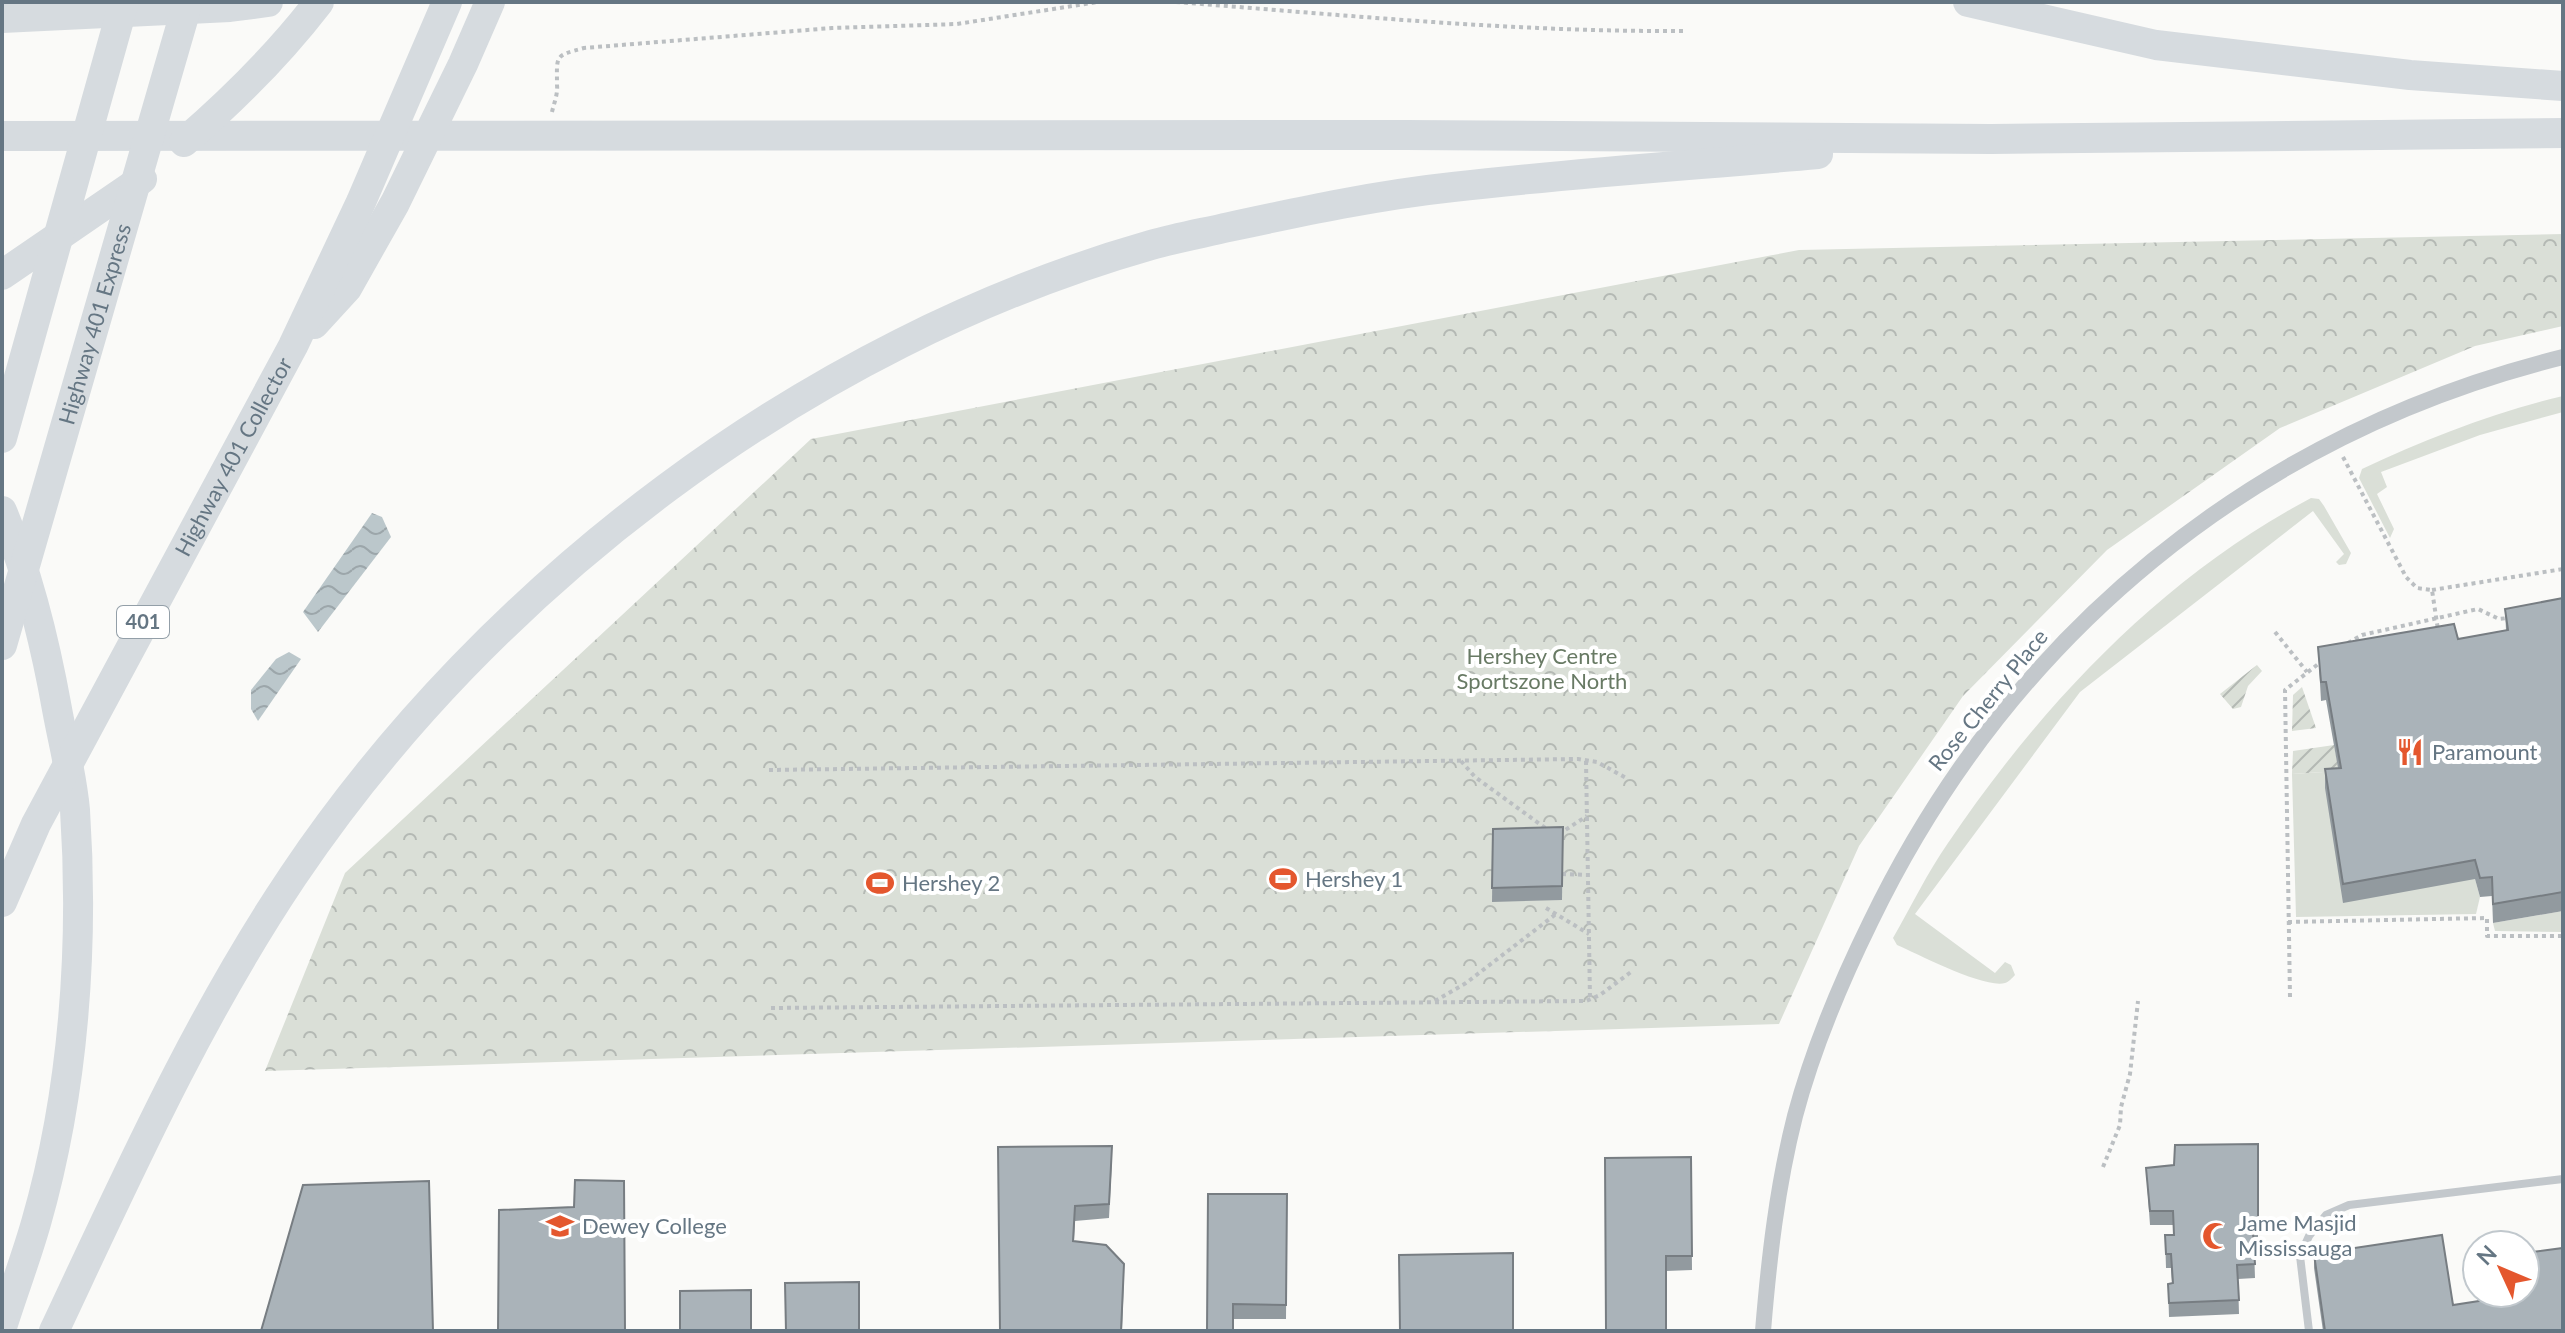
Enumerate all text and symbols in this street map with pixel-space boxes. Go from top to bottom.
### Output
street label: Highway 401 Express [52,220,136,428]
street label: Highway 401 Collector [169,353,297,561]
road number: 401 [117,606,169,638]
street label: Rose Cherry Place [1922,623,2053,776]
park label: Hershey Centre Sportszone North [1457,642,1627,694]
restaurant icon: Paramount [2395,737,2425,767]
place label: Paramount [2432,738,2538,765]
sports icon: Hershey 1 [1268,864,1298,894]
place label: Hershey 1 [1305,865,1403,892]
sports icon: Hershey 2 [865,868,895,898]
place label: Hershey 2 [902,869,1000,896]
place label: Jame Masjid Mississauga [2238,1209,2357,1261]
school or university icon: Dewey College [545,1211,575,1241]
place label: Dewey College [582,1212,727,1239]
mosque icon: Jame Masjid Mississauga [2201,1221,2231,1251]
north arrow [2461,1229,2541,1309]
text: N [2471,1239,2502,1270]

